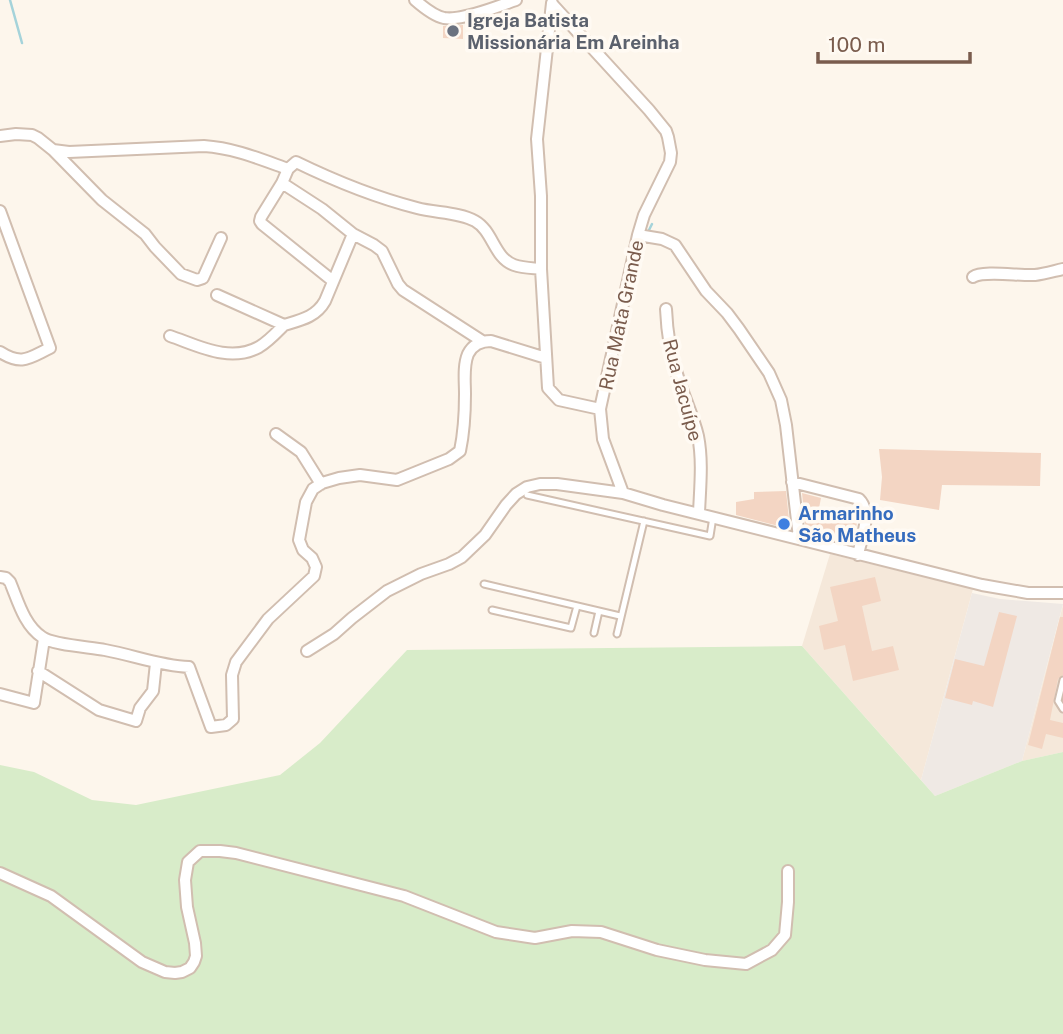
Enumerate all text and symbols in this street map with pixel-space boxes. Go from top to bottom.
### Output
place label: Igreja Batista Missionária Em Areinha [467,9,680,53]
scale bar [818,21,970,65]
marker: Igreja Batista Missionária Em Areinha [445,23,461,39]
text: 100 m [828,32,885,57]
street label: Rua Mata Grande [594,238,648,392]
street label: Rua Jacuípe [659,336,707,444]
place label: Armarinho São Matheus [798,502,916,546]
marker: Armarinho São Matheus [776,516,792,532]

